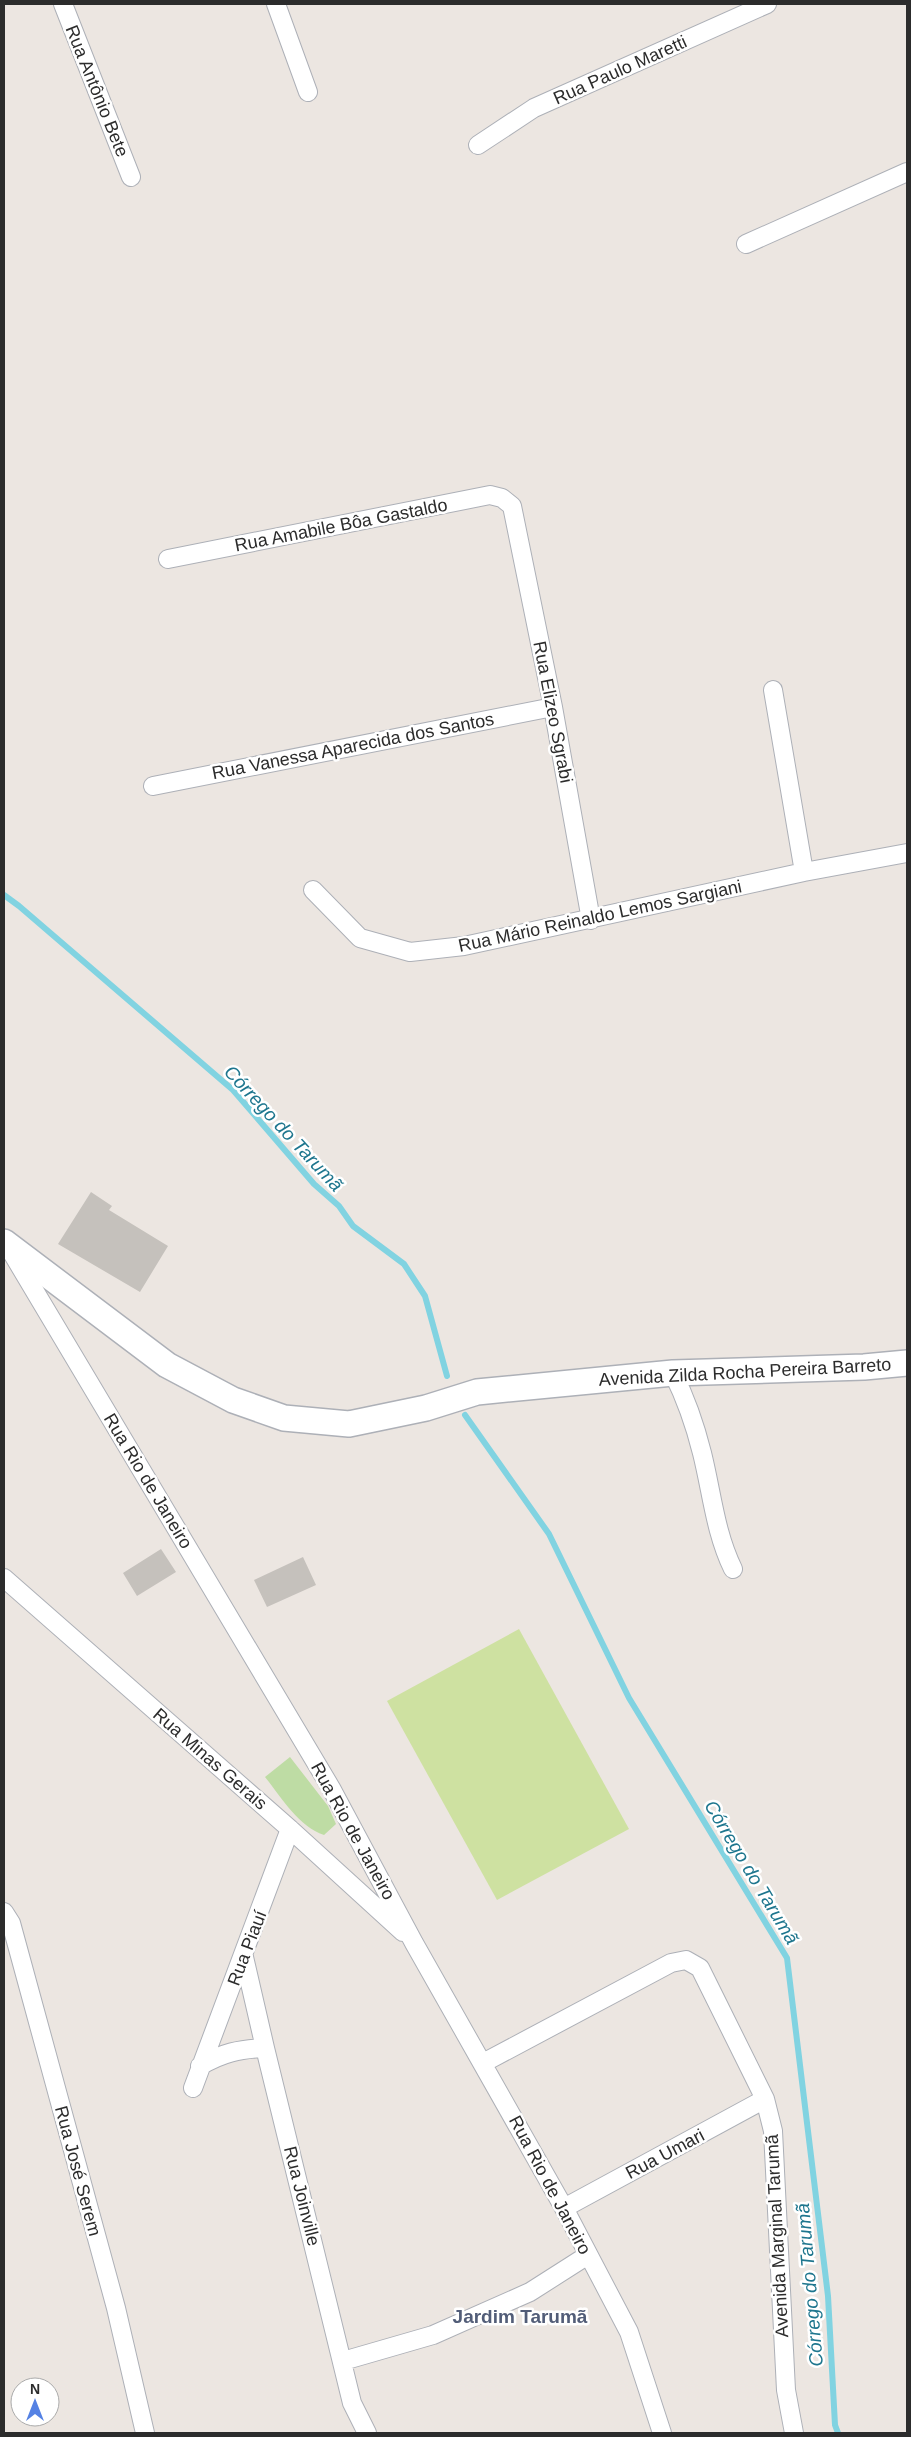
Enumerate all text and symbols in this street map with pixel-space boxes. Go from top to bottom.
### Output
street label: Rua Antônio Bete [61,22,133,160]
street label: Rua Paulo Maretti [550,32,690,108]
street label: Rua Amabile Bôa Gastaldo [233,495,449,555]
street label: Rua Elizeo Sgrabi [529,639,577,785]
street label: Rua Vanessa Aparecida dos Santos [210,709,496,783]
street label: Rua Mário Reinaldo Lemos Sargiani [457,876,743,956]
water label: Córrego do Tarumã [220,1061,348,1196]
street label: Avenida Zilda Rocha Pereira Barreto [598,1354,892,1390]
street label: Rua Rio de Janeiro [100,1410,196,1552]
street label: Rua Minas Gerais [149,1704,271,1814]
street label: Rua Rio de Janeiro [307,1759,399,1903]
water label: Córrego do Tarumã [700,1797,803,1948]
street label: Rua Piauí [223,1908,271,1988]
street label: Rua José Serem [51,2104,105,2238]
street label: Rua Rio de Janeiro [505,2112,595,2258]
street label: Rua Umari [622,2125,708,2183]
street label: Avenida Marginal Tarumã [762,2133,792,2338]
street label: Rua Joinville [280,2144,324,2248]
water label: Córrego do Tarumã [792,2202,827,2368]
district label: Jardim Tarumã [453,2306,588,2327]
north arrow [10,2377,60,2427]
text: N [30,2381,40,2397]

